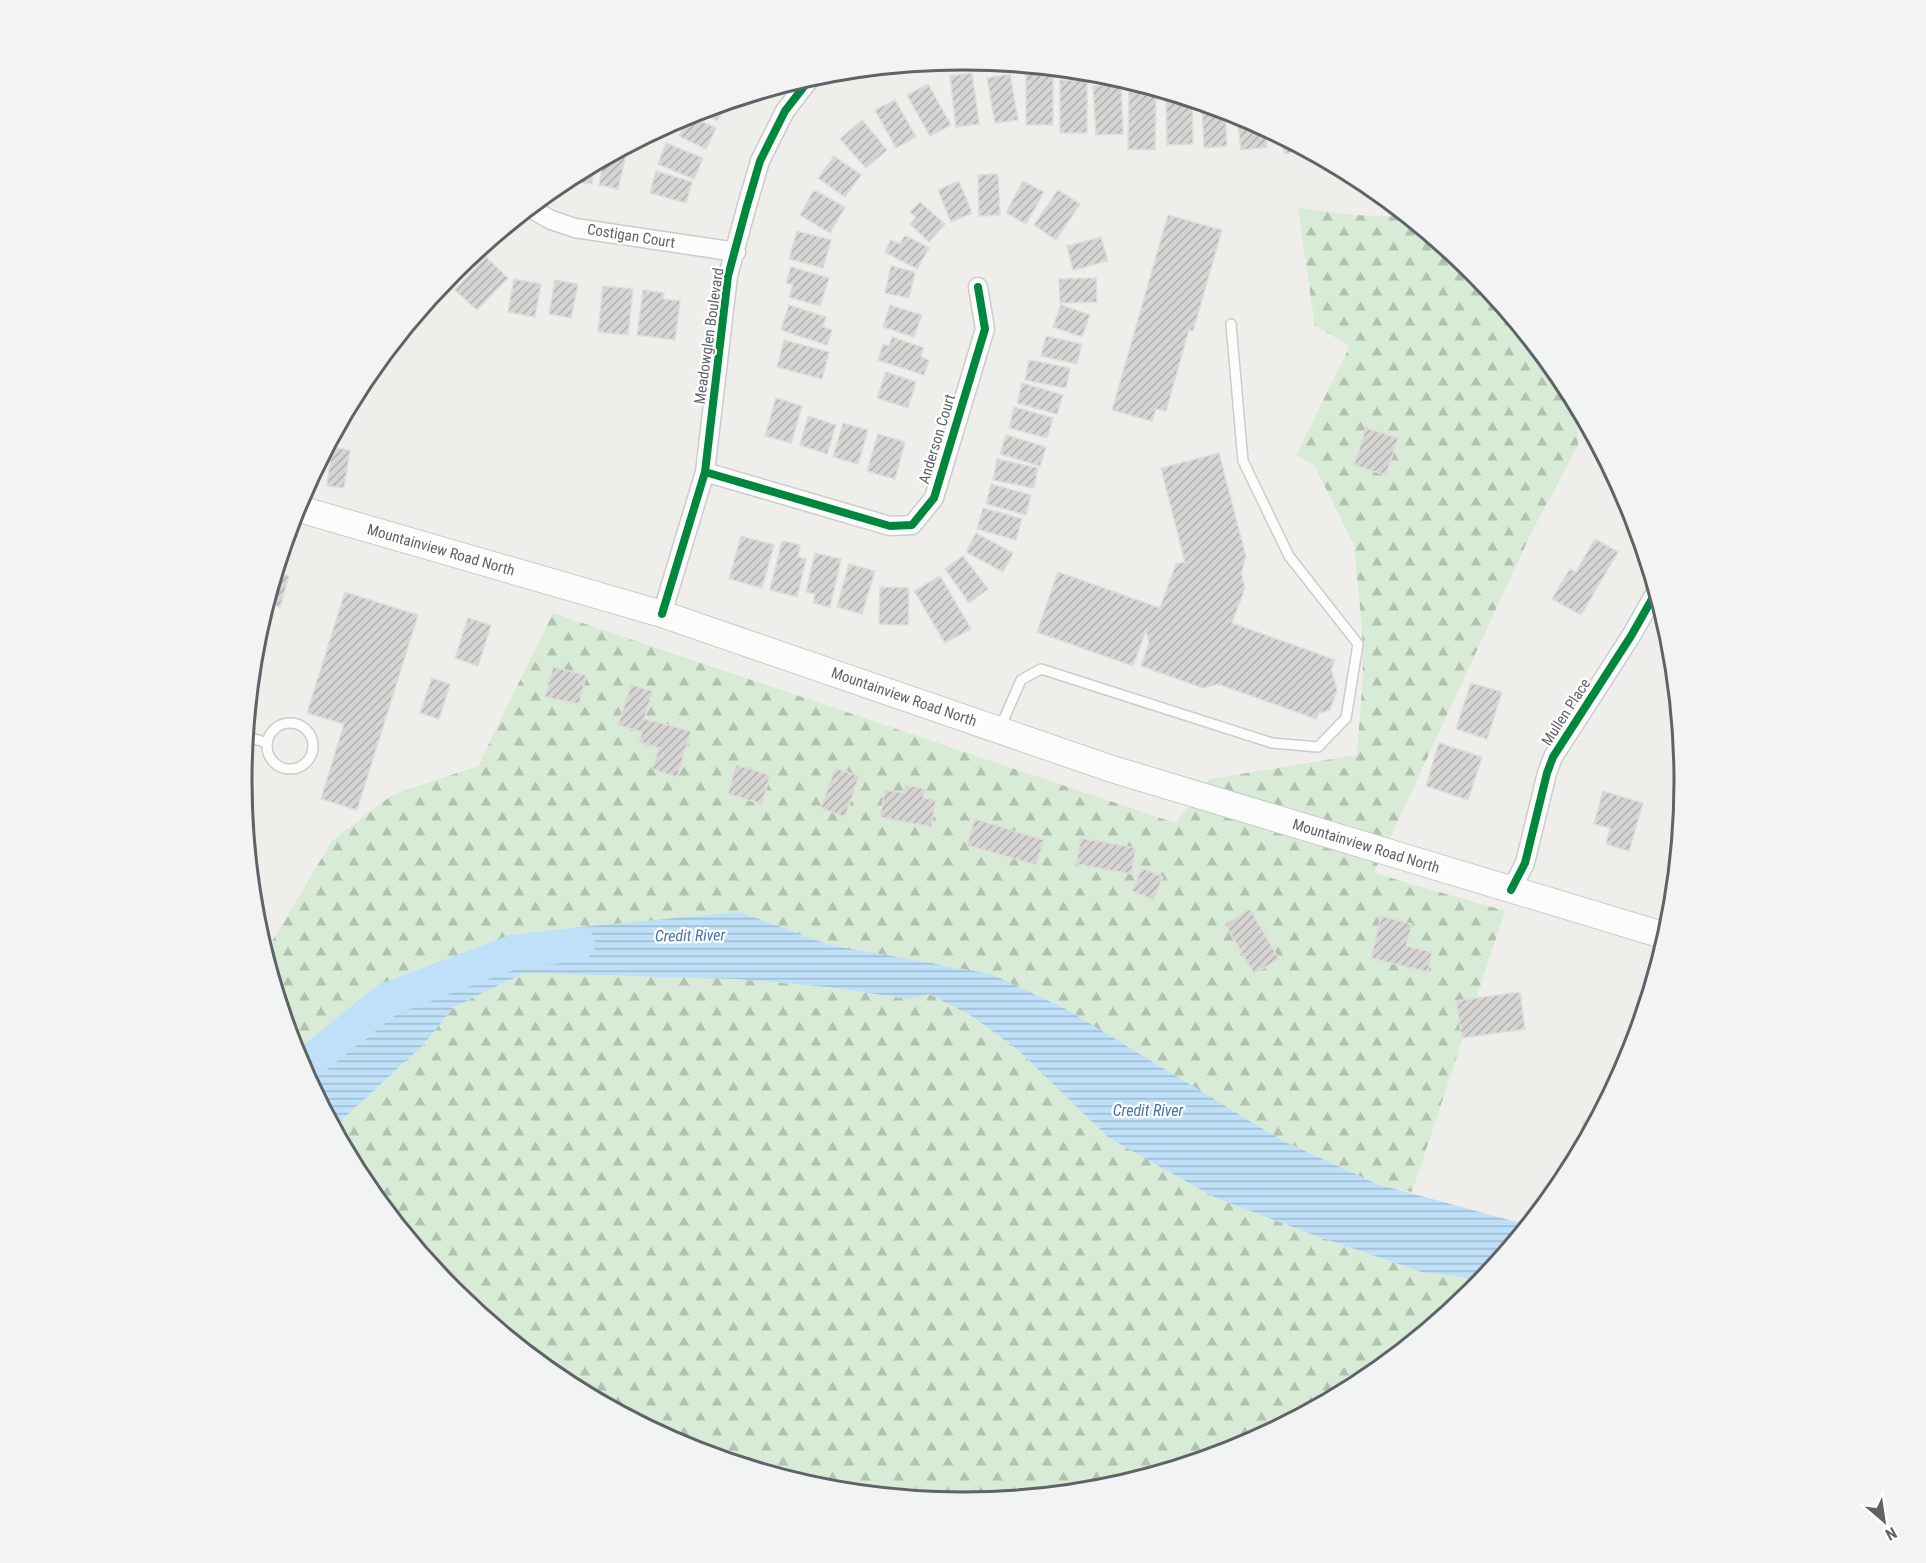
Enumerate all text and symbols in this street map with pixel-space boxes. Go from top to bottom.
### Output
street label: Costigan Court [586,220,676,252]
street label: Meadowglen Boulevard [691,267,727,405]
street label: Anderson Court [915,392,959,486]
street label: Mountainview Road North [365,520,517,580]
street label: Mountainview Road North [829,664,979,730]
street label: Mullen Place [1538,675,1594,749]
street label: Mountainview Road North [1290,815,1442,877]
water label: Credit River [655,925,727,946]
water label: Credit River [1113,1101,1185,1120]
north arrow [1854,1491,1914,1551]
text: N [1882,1523,1900,1544]

